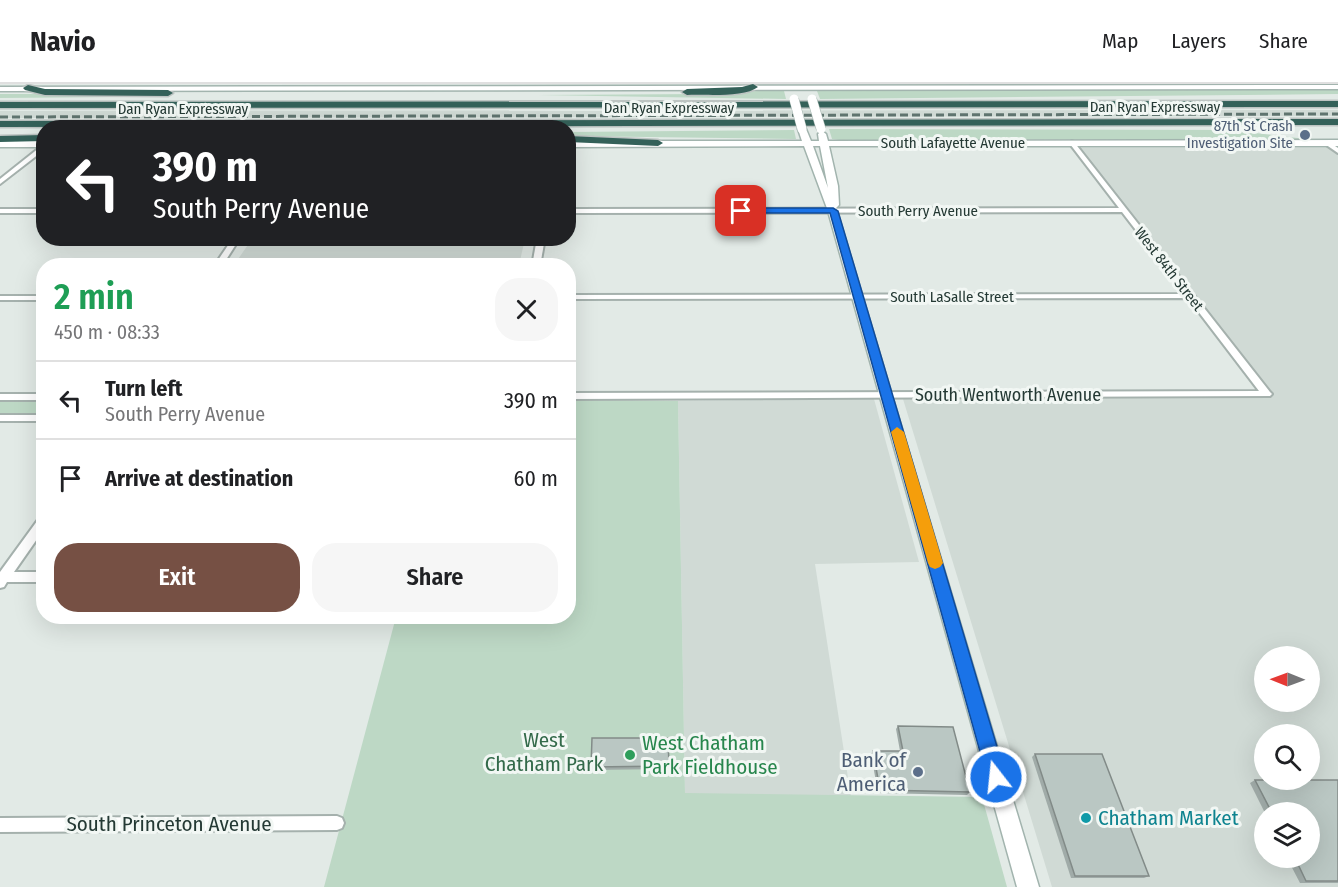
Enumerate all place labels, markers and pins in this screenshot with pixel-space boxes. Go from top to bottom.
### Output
place label: 87th St Crash Investigation Site [1187,117,1293,152]
marker: 87th St Crash Investigation Site [1298,128,1312,142]
pin [715,185,766,236]
place label: West Chatham Park Fieldhouse [642,730,778,780]
place label: Bank of America [837,747,908,797]
marker: West Chatham Park Fieldhouse [623,748,637,762]
marker: Bank of America [911,765,925,779]
place label: Chatham Market [1098,805,1239,831]
marker: Chatham Market [1079,811,1093,825]

